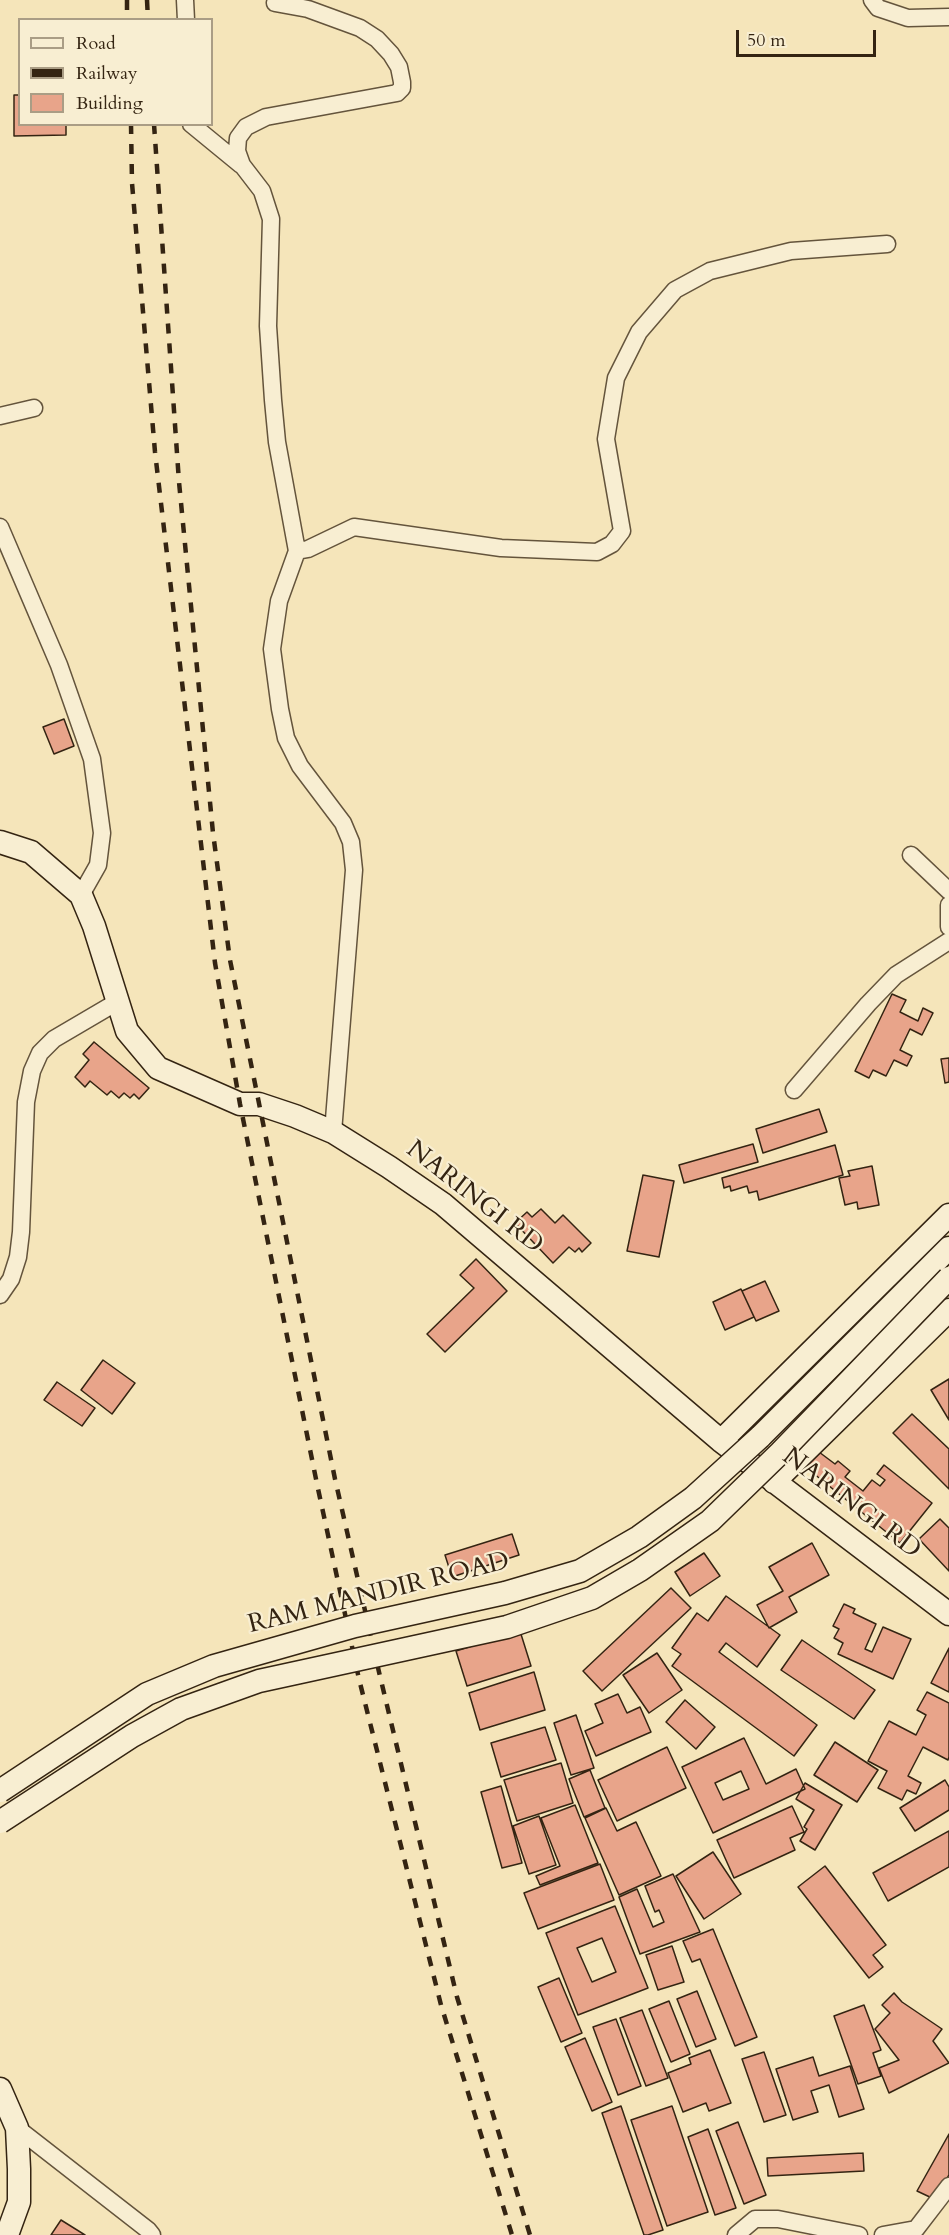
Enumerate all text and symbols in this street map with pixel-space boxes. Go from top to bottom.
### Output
legend [18,18,213,126]
scale bar [739,18,878,56]
text: 50 m [747,28,786,53]
text: Road [76,31,116,56]
text: Railway [76,61,138,86]
text: Building [76,91,143,116]
street label: NARINGI RD [399,1135,549,1261]
street label: NARINGI RD [776,1442,926,1566]
street label: RAM MANDIR ROAD [245,1546,513,1642]

